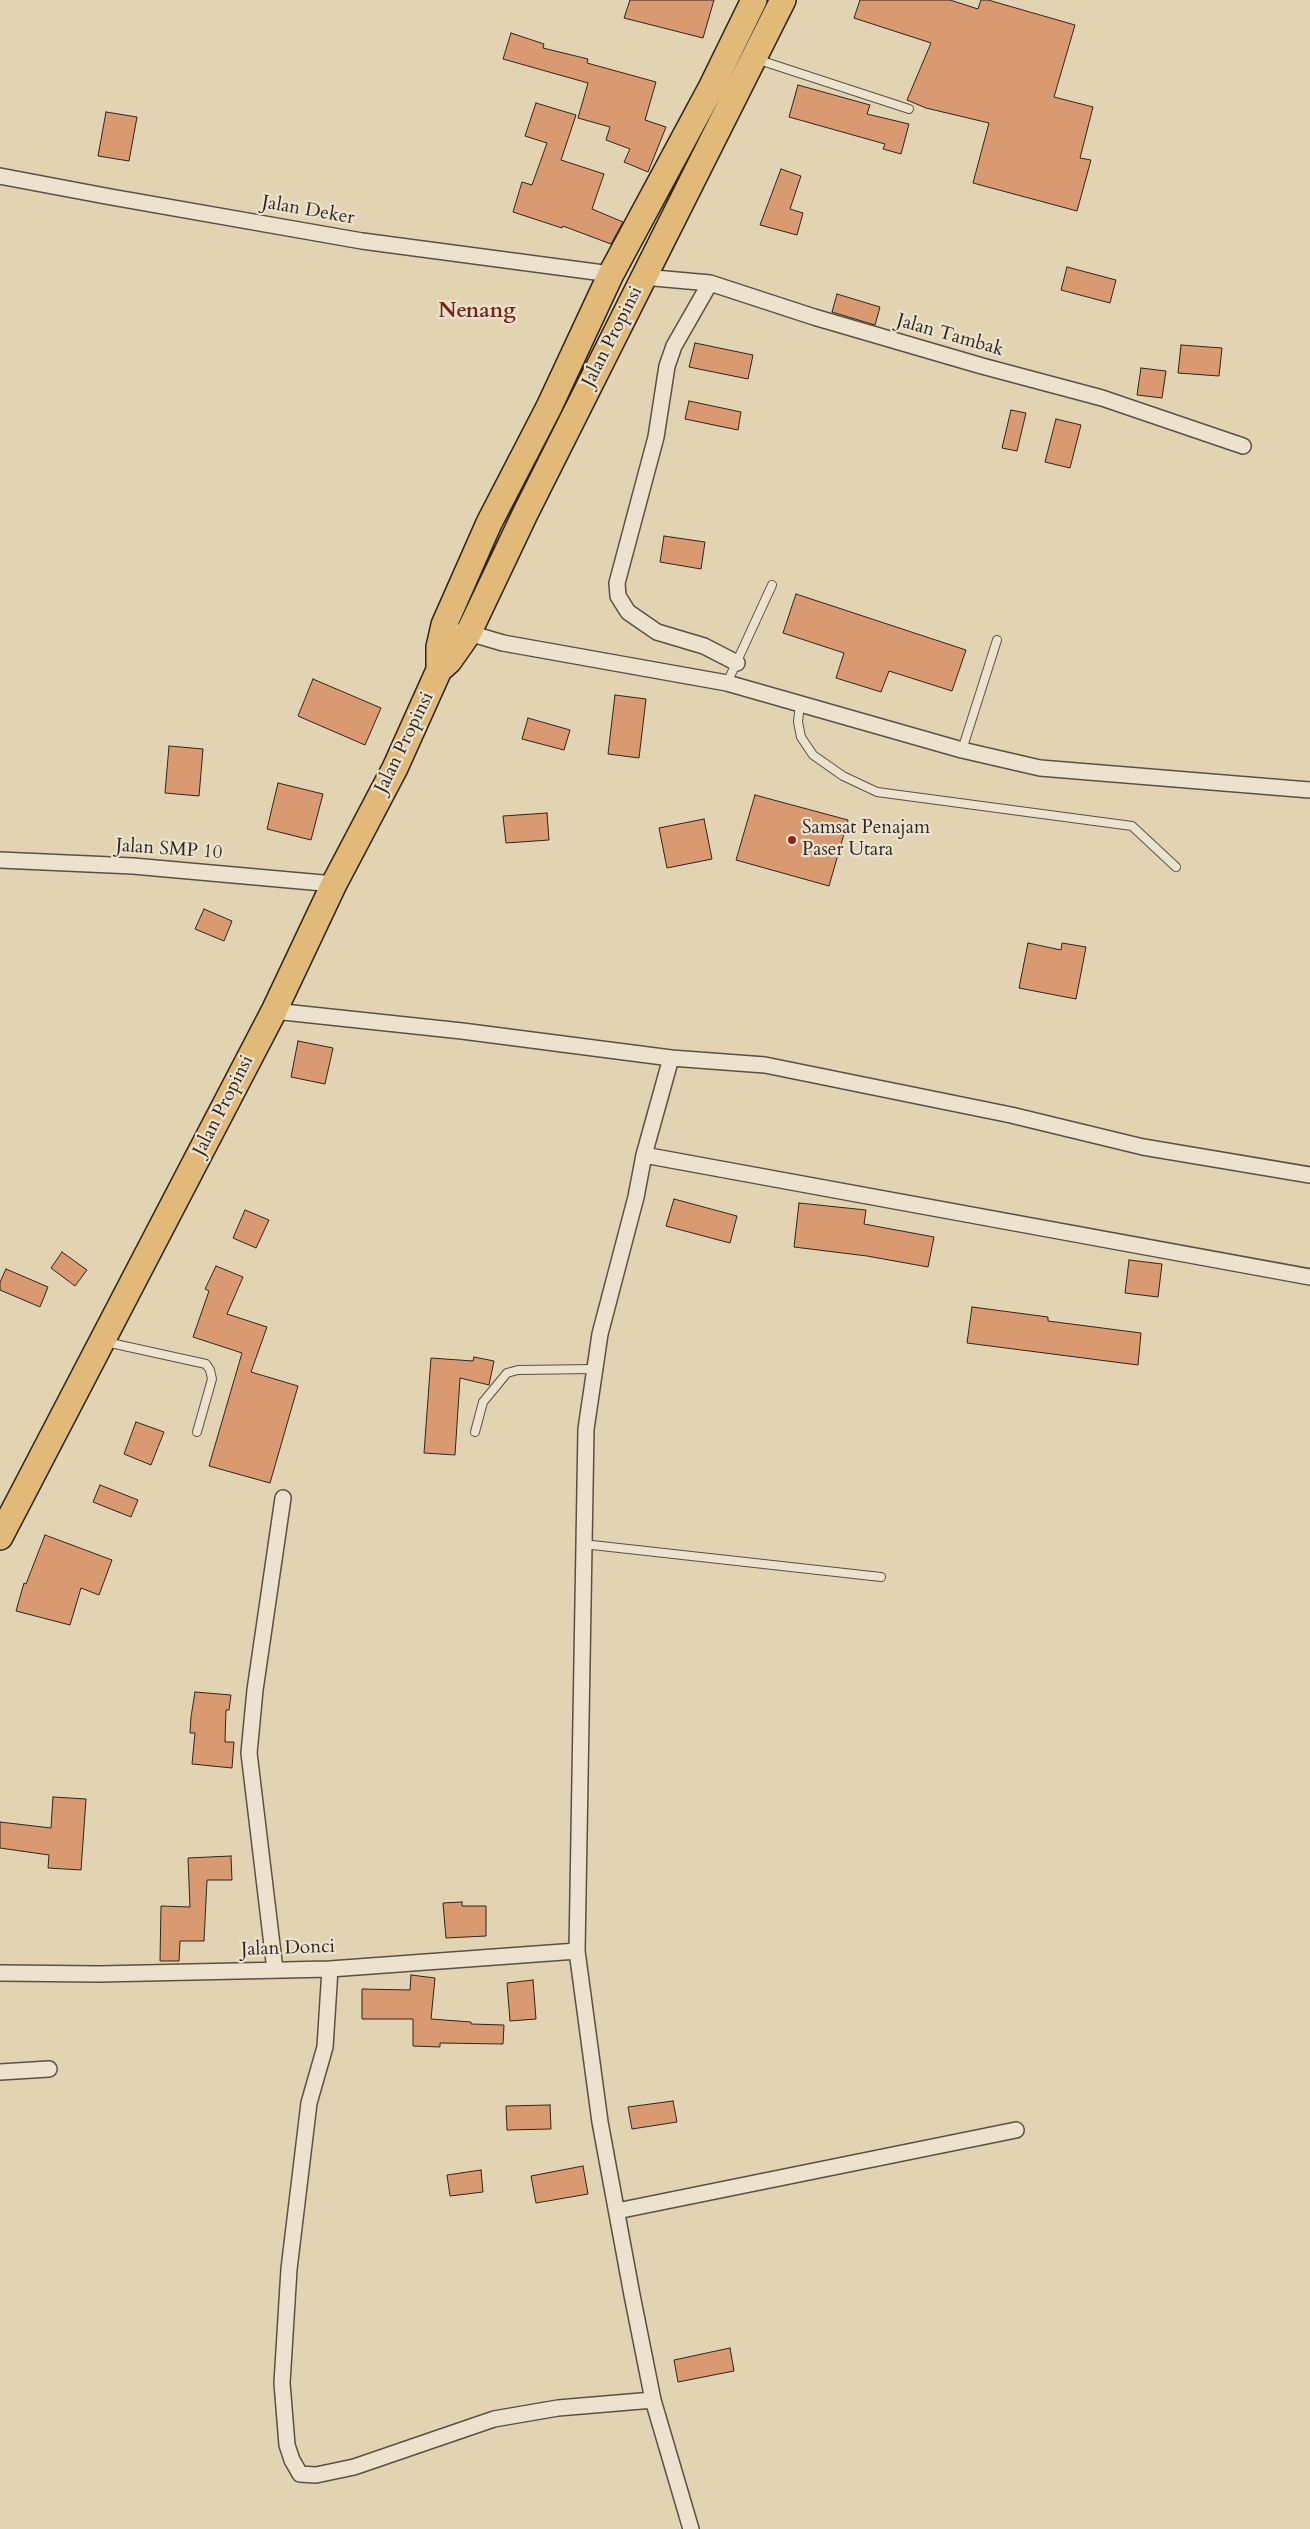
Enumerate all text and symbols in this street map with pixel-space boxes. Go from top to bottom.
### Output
street label: Jalan Deker [260,192,356,230]
street label: Jalan Propinsi [578,283,648,391]
district label: Nenang [438,299,516,325]
street label: Jalan Tambak [894,310,1006,362]
street label: Jalan Propinsi [371,689,439,797]
place label: Samsat Penajam Paser Utara [802,818,930,862]
marker: Samsat Penajam Paser Utara [786,834,798,846]
street label: Jalan SMP 10 [115,835,223,865]
street label: Jalan Propinsi [189,1052,259,1160]
street label: Jalan Donci [241,1936,335,1962]

